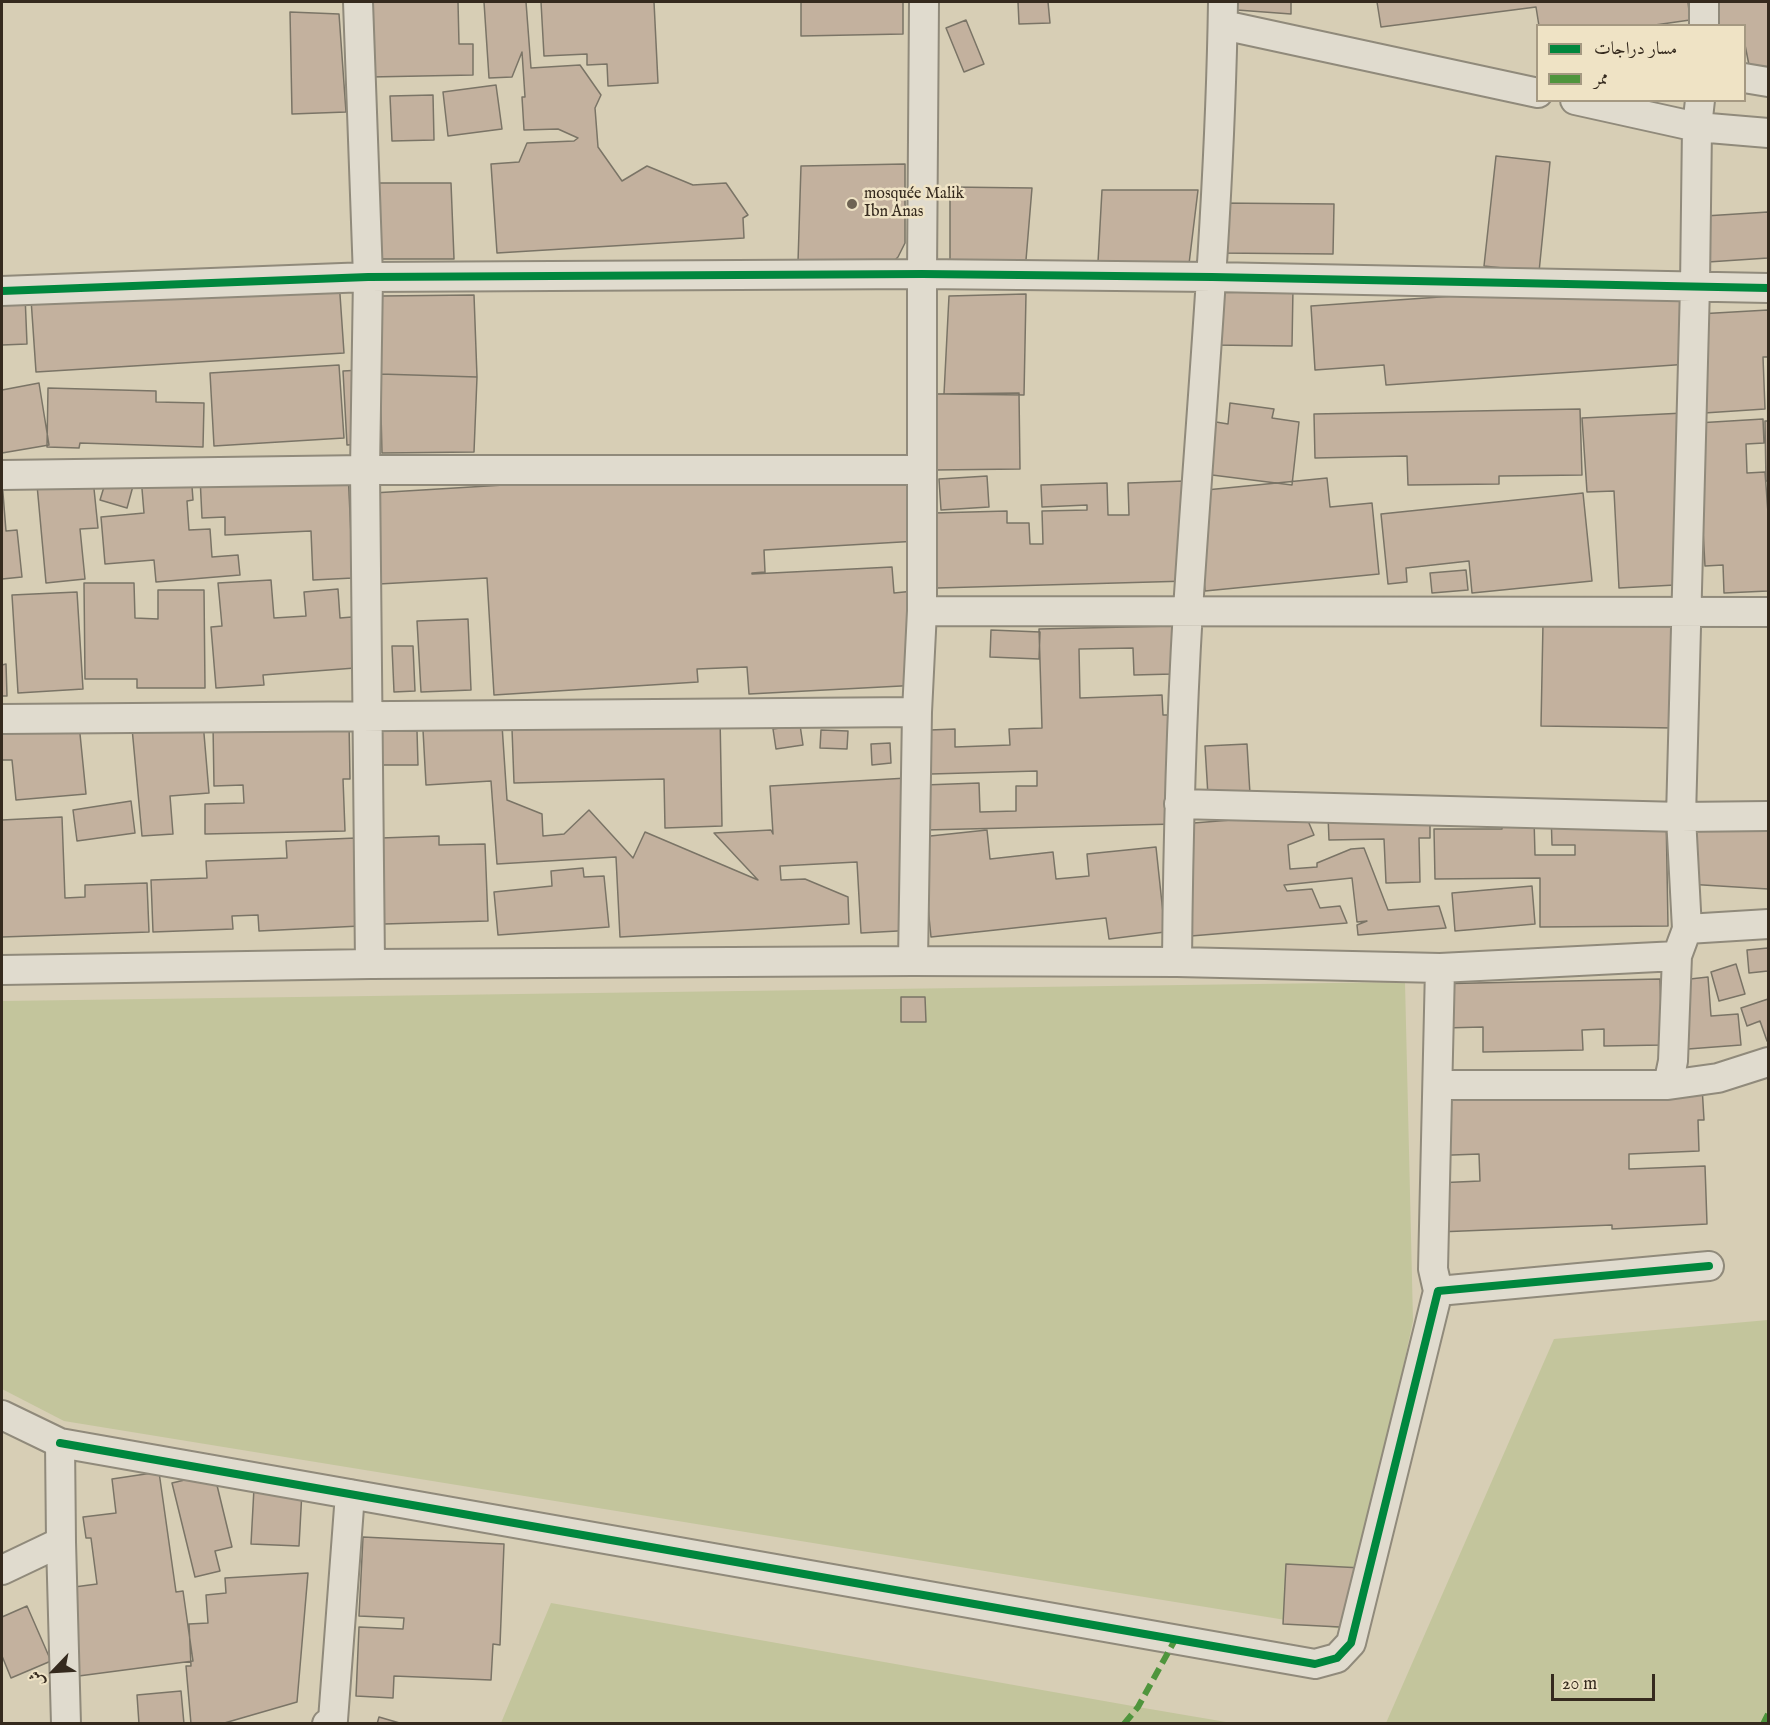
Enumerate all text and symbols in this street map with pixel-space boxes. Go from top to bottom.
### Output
legend [1536,24,1746,102]
text: مسار دراجات [1594,38,1677,61]
text: ممر [1594,68,1608,91]
place label: mosquée Malik Ibn Anas [864,185,964,223]
marker: mosquée Malik Ibn Anas [845,197,859,211]
north arrow [24,1641,84,1701]
scale bar [1554,1662,1658,1700]
text: ش [25,1667,50,1690]
text: 20 m [1562,1673,1597,1696]

